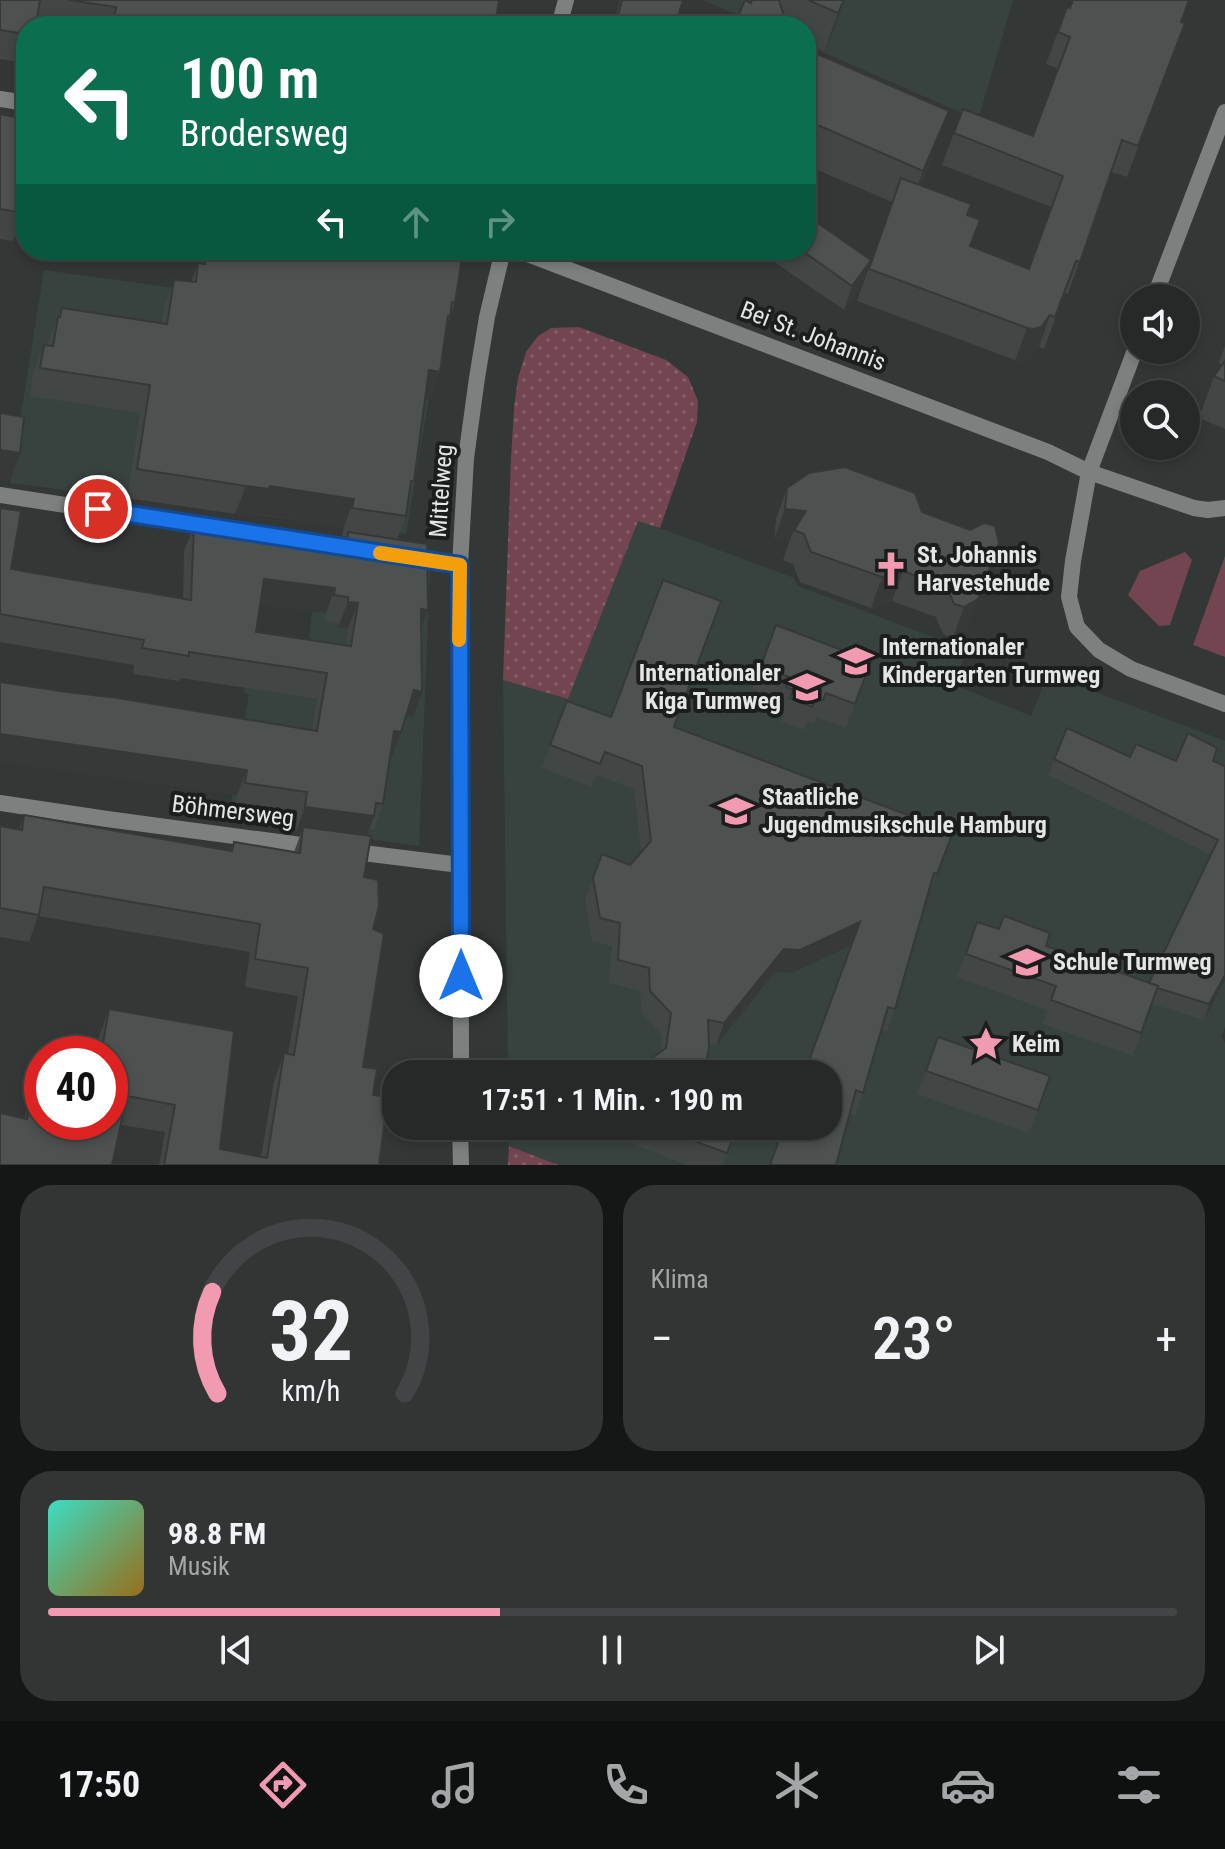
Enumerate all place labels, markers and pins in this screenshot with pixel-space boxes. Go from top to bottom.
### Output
pin [64,475,132,543]
place label: St. Johannis Harvestehude [917,541,1050,597]
church icon: St. Johannis Harvestehude [872,550,910,588]
place label: Internationaler Kindergarten Turmweg [882,633,1100,689]
school or university icon: Internationaler Kindergarten Turmweg [837,642,875,680]
place label: Internationaler Kiga Turmweg [639,659,781,715]
school or university icon: Internationaler Kiga Turmweg [788,668,826,706]
place label: Staatliche Jugendmusikschule Hamburg [762,783,1047,839]
school or university icon: Staatliche Jugendmusikschule Hamburg [717,792,755,830]
school or university icon: Schule Turmweg [1008,943,1046,981]
place label: Schule Turmweg [1053,948,1212,976]
place icon: Keim [967,1025,1005,1063]
place label: Keim [1012,1030,1060,1058]

